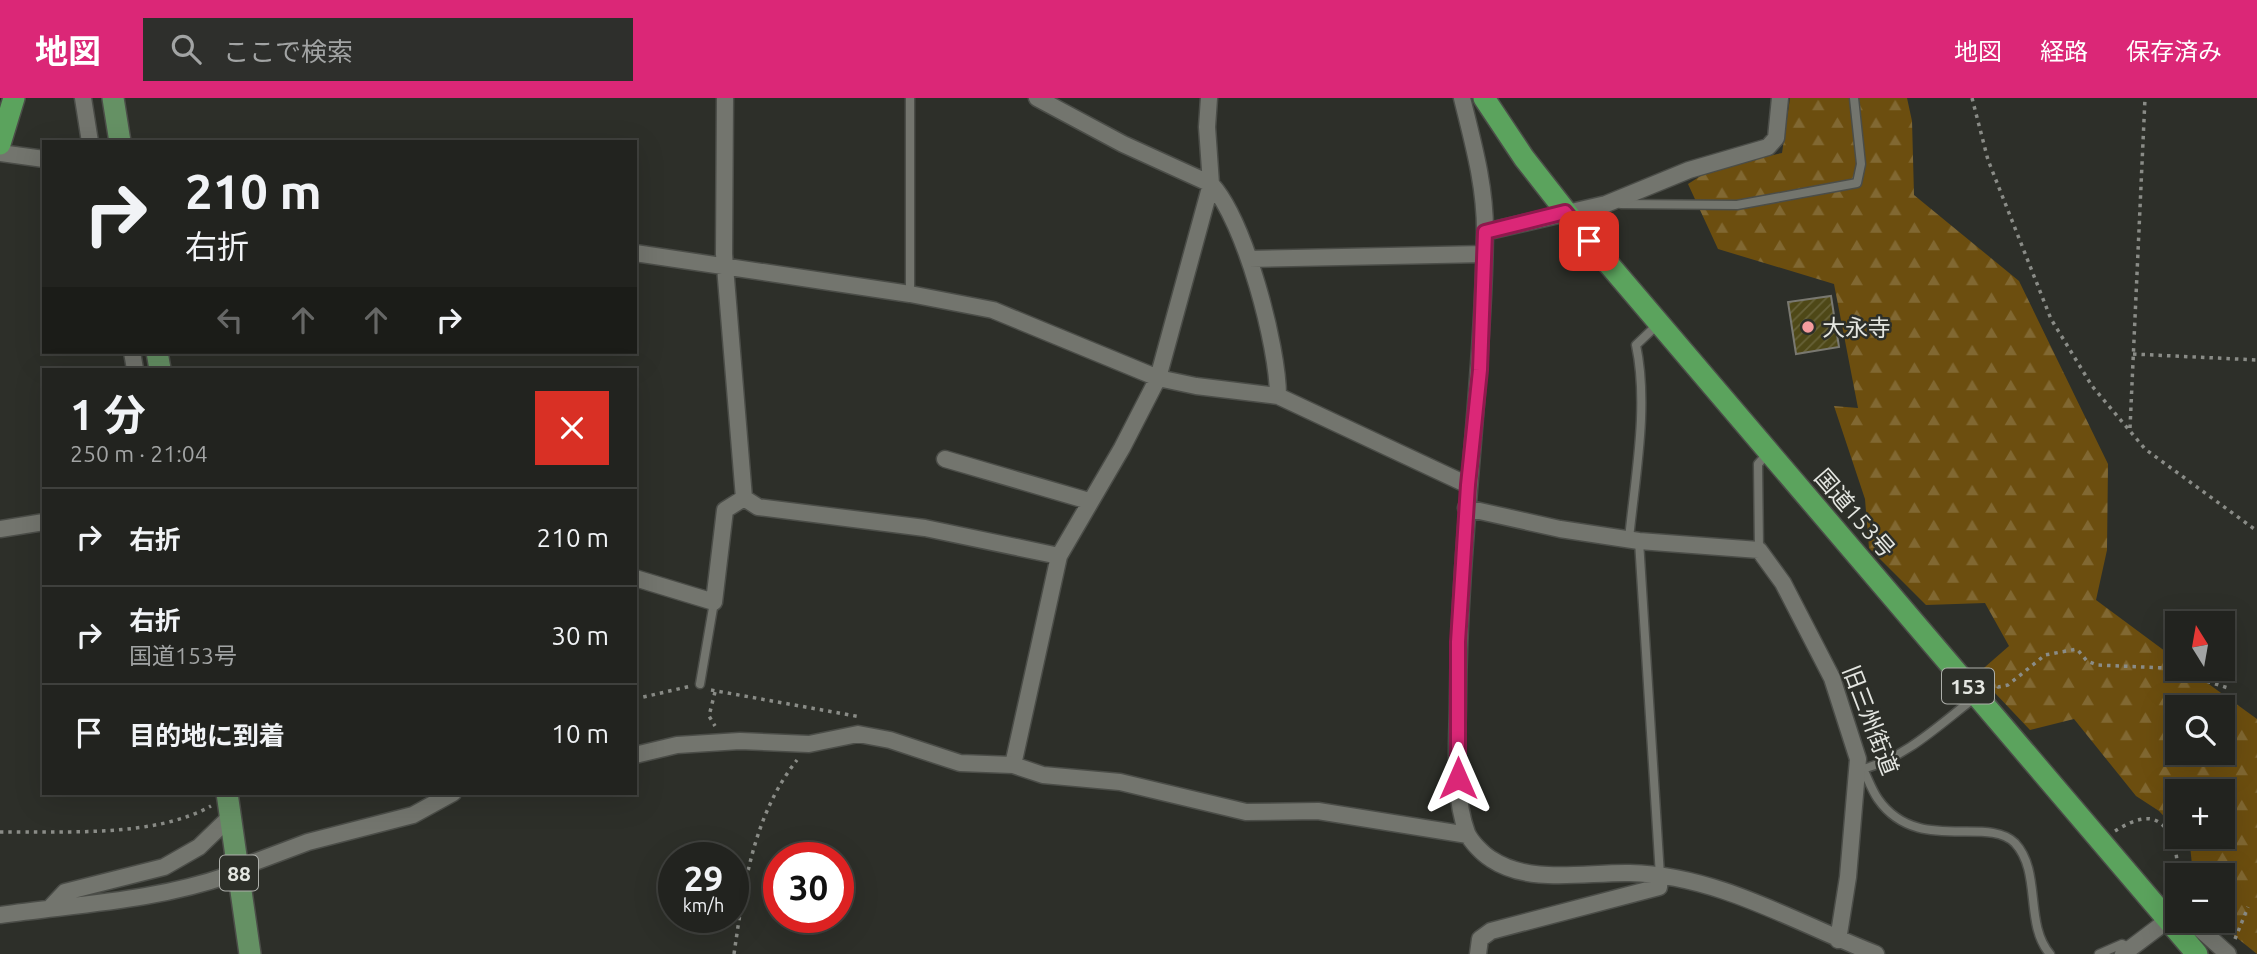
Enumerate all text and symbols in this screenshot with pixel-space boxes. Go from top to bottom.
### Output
search box [143,18,633,81]
icon: search [167,30,205,68]
text: 地図 [35,32,101,69]
text: ここで検索 [223,37,353,66]
text: 地図 [1954,38,2002,65]
text: 経路 [2040,38,2088,65]
text: 保存済み [2126,38,2222,65]
text: 210 m [185,163,322,218]
icon: right [70,168,161,259]
pin [1559,211,1619,271]
icon: arrive [1570,222,1608,260]
text: 右折 [185,228,249,264]
icon: left [211,301,249,339]
icon: ahead [284,301,322,339]
icon: ahead [357,301,395,339]
icon: right [430,301,468,339]
place label: 大永寺 [1822,315,1891,340]
marker: 大永寺 [1800,319,1816,335]
text: 1 分 [70,391,146,438]
button: close [535,391,609,465]
text: 250 m · 21:04 [70,441,208,466]
street label: 国道153号 [1810,464,1900,562]
icon: right [70,518,108,556]
text: 210 m [537,523,609,552]
text: 右折 [129,525,181,554]
text: 右折 [129,606,181,635]
north arrow [2165,611,2235,681]
map controls [2165,611,2235,933]
icon: right [70,616,108,654]
text: 30 m [551,621,609,650]
text: 国道153号 [129,643,237,668]
street label: 旧三州街道 [1839,662,1903,778]
road number: 153 [1942,668,1994,704]
button: search [2165,695,2235,765]
icon: arrive [70,714,108,752]
text: 10 m [551,719,609,748]
text: 目的地に到着 [129,721,285,750]
position arrow [1421,741,1495,815]
button: + [2165,779,2235,849]
speed limit sign: 30 [763,842,854,933]
road number: 88 [220,856,258,890]
text: 29 [684,858,723,898]
button: − [2165,863,2235,933]
text: km/h [683,895,724,915]

